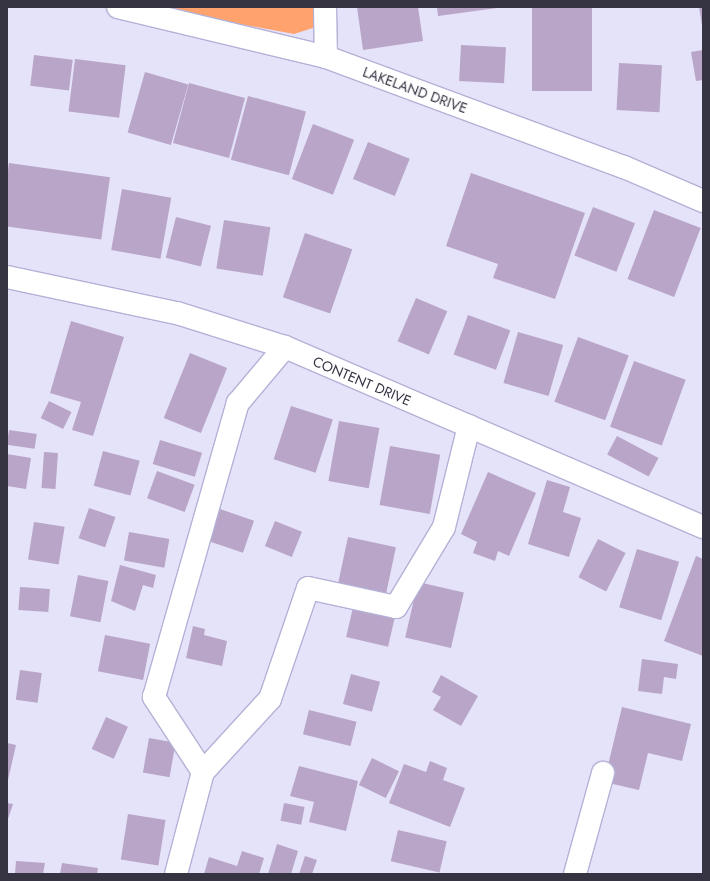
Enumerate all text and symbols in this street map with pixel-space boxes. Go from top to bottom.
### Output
street label: LAKELAND DRIVE [361,63,469,117]
street label: CONTENT DRIVE [310,353,414,409]

